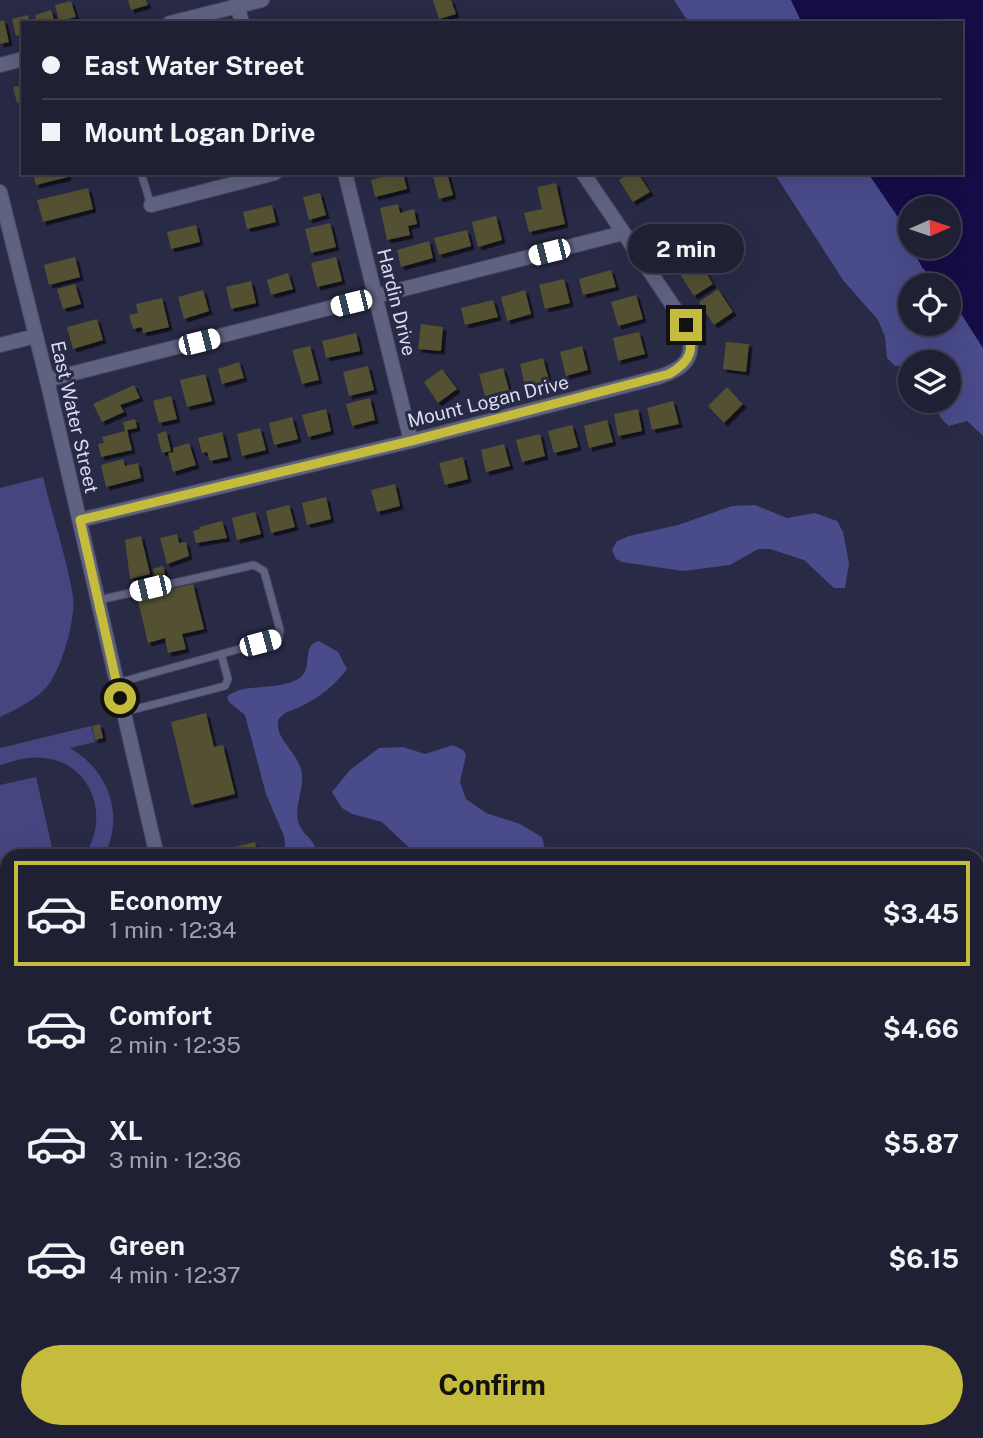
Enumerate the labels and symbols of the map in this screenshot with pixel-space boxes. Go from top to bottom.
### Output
north arrow [898,196,961,259]
callout: 2 min [628,224,744,272]
car [527,237,572,267]
street label: Hardin Drive [373,246,421,358]
car [329,288,374,318]
route end [670,309,702,341]
car [177,327,222,357]
street label: East Water Street [47,339,103,495]
street label: Mount Logan Drive [405,370,571,432]
car [128,573,173,603]
car [237,627,284,659]
route start [104,682,136,714]

